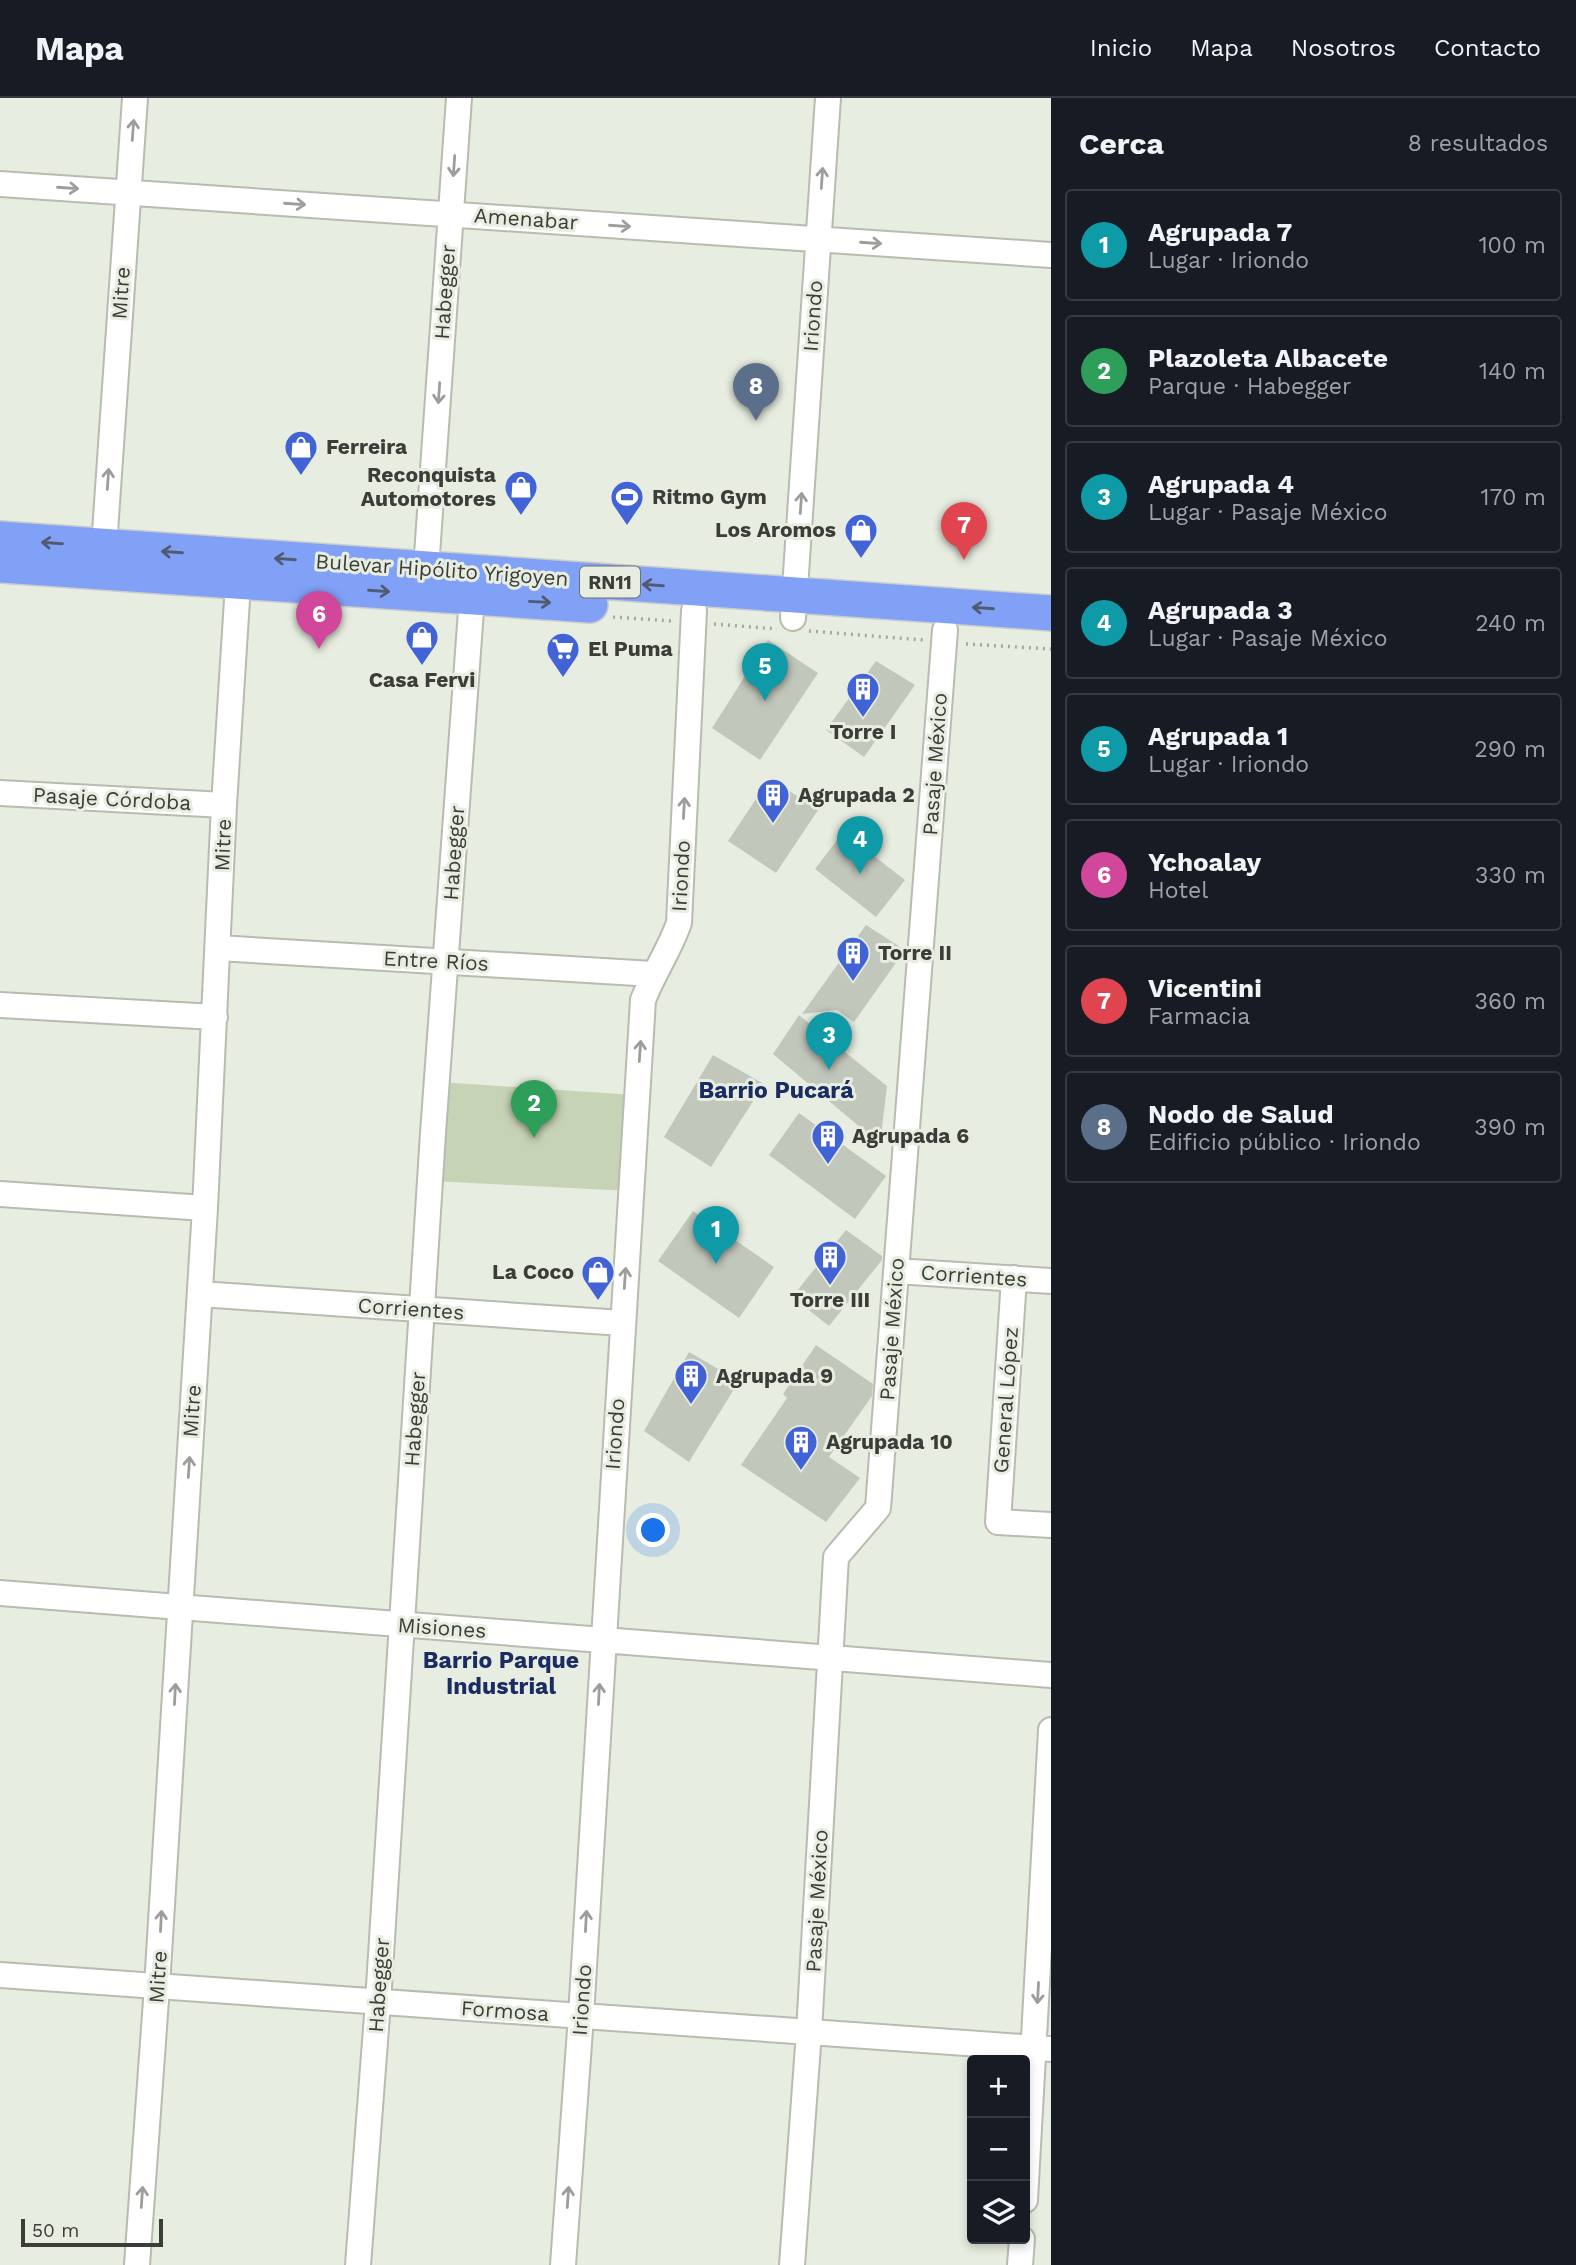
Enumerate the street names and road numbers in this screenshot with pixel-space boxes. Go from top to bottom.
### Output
street label: Amenabar [473,202,579,235]
street label: Habegger [429,243,460,340]
street label: Mitre [106,266,135,320]
street label: Iriondo [798,279,827,353]
street label: Bulevar Hipólito Yrigoyen [315,548,569,591]
road number: RN11 [580,566,640,597]
street label: Pasaje México [917,692,952,836]
street label: Pasaje Córdoba [32,782,192,815]
street label: Habegger [438,804,469,901]
street label: Mitre [209,818,236,872]
street label: Iriondo [666,840,695,912]
street label: Entre Ríos [383,945,489,976]
street label: Pasaje México [874,1257,909,1401]
street label: Corrientes [920,1259,1028,1292]
street label: Corrientes [357,1292,465,1325]
street label: General López [988,1326,1023,1474]
street label: Habegger [399,1370,430,1467]
street label: Mitre [177,1384,206,1438]
street label: Iriondo [600,1397,629,1471]
street label: Misiones [397,1612,487,1643]
street label: Pasaje México [800,1829,833,1973]
street label: Habegger [363,1936,394,2033]
street label: Mitre [143,1950,172,2004]
street label: Iriondo [567,1963,596,2037]
street label: Formosa [460,1995,550,2026]

